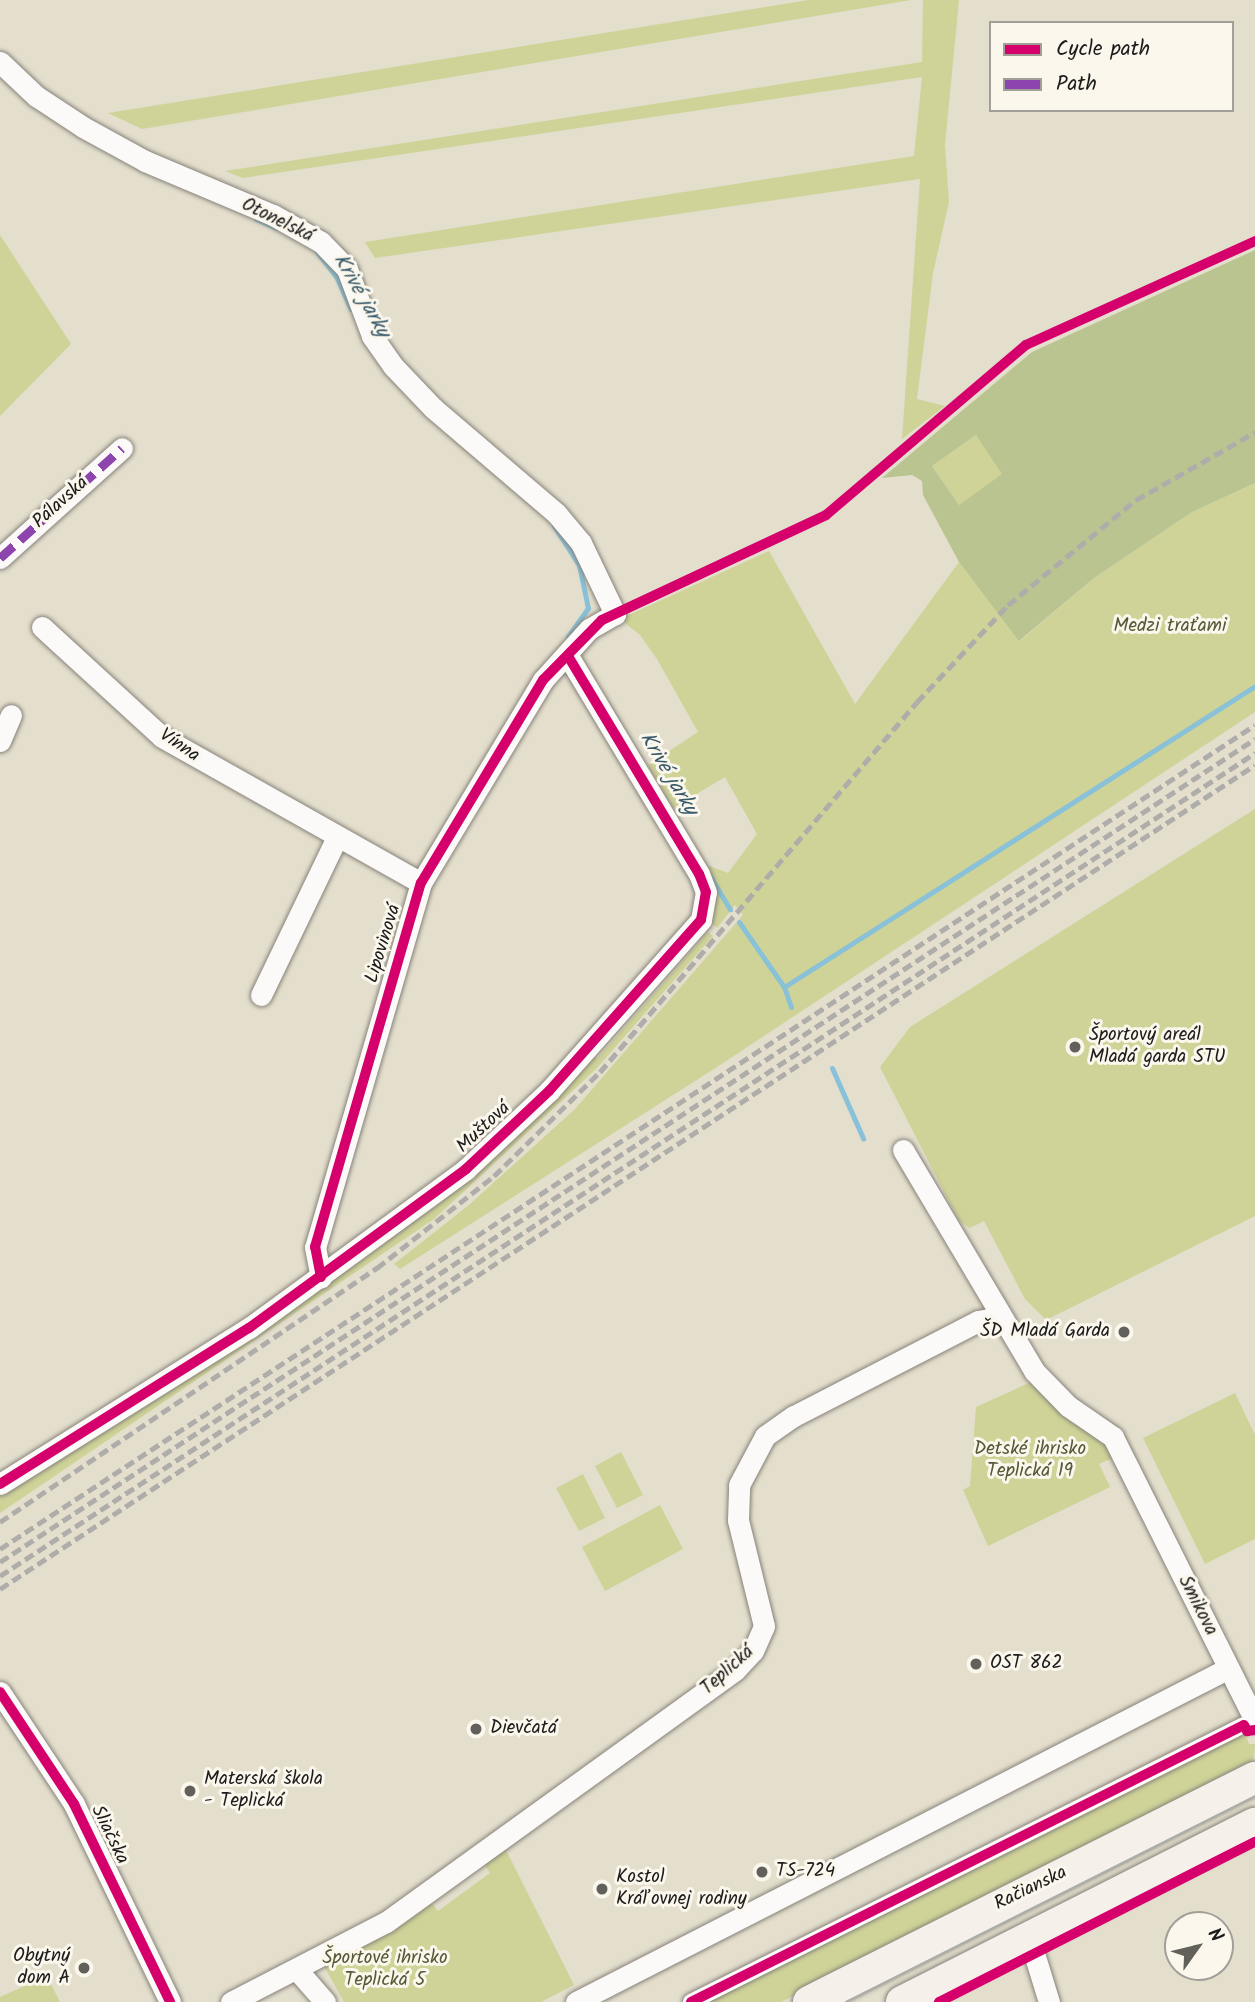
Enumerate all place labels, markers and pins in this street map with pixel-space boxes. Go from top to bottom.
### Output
place label: Športový areál Mladá garda STU [1089,1025,1225,1069]
marker: Športový areál Mladá garda STU [1067,1039,1083,1055]
place label: ŠD Mladá Garda [980,1321,1110,1343]
marker: ŠD Mladá Garda [1116,1324,1132,1340]
place label: OST 862 [990,1653,1063,1675]
marker: OST 862 [968,1656,984,1672]
place label: Dievčatá [490,1718,557,1740]
marker: Dievčatá [468,1721,484,1737]
place label: Materská škola - Teplická [204,1769,323,1813]
marker: Materská škola - Teplická [182,1783,198,1799]
place label: TS-724 [776,1861,835,1883]
marker: TS-724 [754,1864,770,1880]
place label: Kostol Kráľovnej rodiny [616,1867,747,1911]
marker: Kostol Kráľovnej rodiny [594,1881,610,1897]
place label: Obytný dom A [13,1946,70,1990]
marker: Obytný dom A [76,1960,92,1976]

